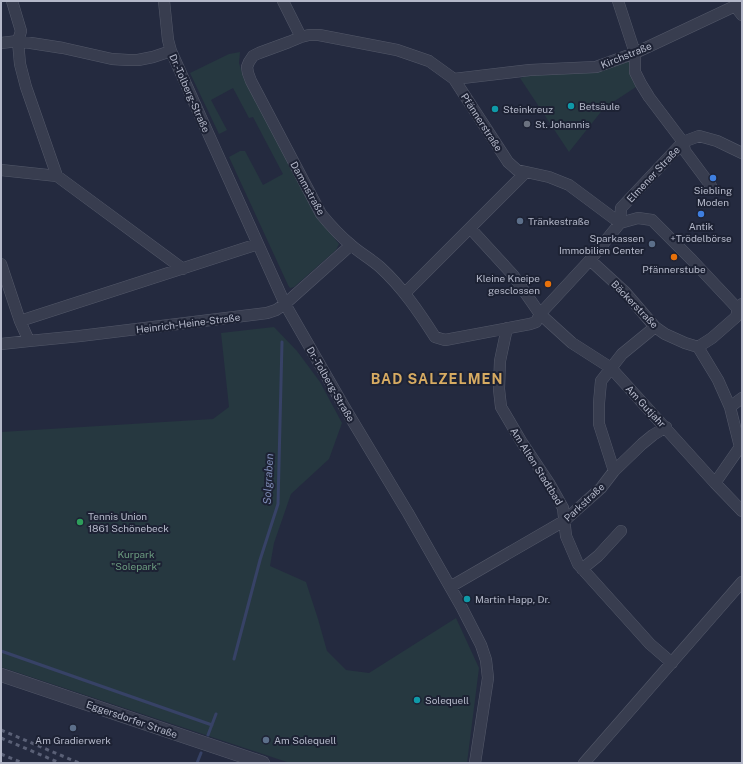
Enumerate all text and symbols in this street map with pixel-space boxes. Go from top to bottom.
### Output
street label: Kirchstraße [599,39,654,71]
street label: Dr.-Tolberg-Straße [167,52,213,134]
street label: Pfännerstraße [459,91,505,153]
place label: Betsäule [579,100,620,112]
marker: Betsäule [566,101,576,111]
place label: Steinkreuz [503,103,553,115]
marker: Steinkreuz [490,104,500,114]
place label: St. Johannis [535,118,590,130]
marker: St. Johannis [522,119,532,129]
street label: Elmener Straße [624,143,682,205]
street label: Dammstraße [288,159,328,217]
marker: Siebling Moden [708,173,718,183]
place label: Siebling Moden [694,184,732,208]
marker: Antik +Trödelbörse [696,209,706,219]
place label: Tränkestraße [528,215,590,227]
marker: Tränkestraße [515,216,525,226]
place label: Antik +Trödelbörse [670,220,732,244]
place label: Sparkassen Immobilien Center [559,232,644,256]
marker: Sparkassen Immobilien Center [647,239,657,249]
marker: Pfännerstube [669,252,679,262]
place label: Pfännerstube [642,263,706,275]
place label: Kleine Kneipe gesclossen [476,272,540,296]
street label: Bäckerstraße [609,277,661,331]
marker: Kleine Kneipe gesclossen [543,279,553,289]
street label: Heinrich-Heine-Straße [135,311,241,335]
street label: Dr.-Tolberg-Straße [305,344,358,424]
district label: BAD SALZELMEN [371,371,503,387]
street label: Am Gutjahr [624,382,669,430]
street label: Am Alten Stadtbad [508,425,566,507]
water label: Solgraben [261,453,275,505]
street label: Parkstraße [561,480,607,524]
place label: Tennis Union 1861 Schönebeck [88,510,169,534]
marker: Tennis Union 1861 Schönebeck [75,517,85,527]
park label: Kurpark "Solepark" [111,548,161,572]
place label: Martin Happ, Dr. [475,593,550,605]
marker: Martin Happ, Dr. [462,594,472,604]
place label: Solequell [425,694,469,706]
marker: Solequell [412,695,422,705]
street label: Eggersdorfer Straße [85,698,179,740]
marker: Am Gradierwerk [68,723,78,733]
place label: Am Gradierwerk [35,734,111,746]
place label: Am Solequell [274,734,336,746]
marker: Am Solequell [261,735,271,745]

